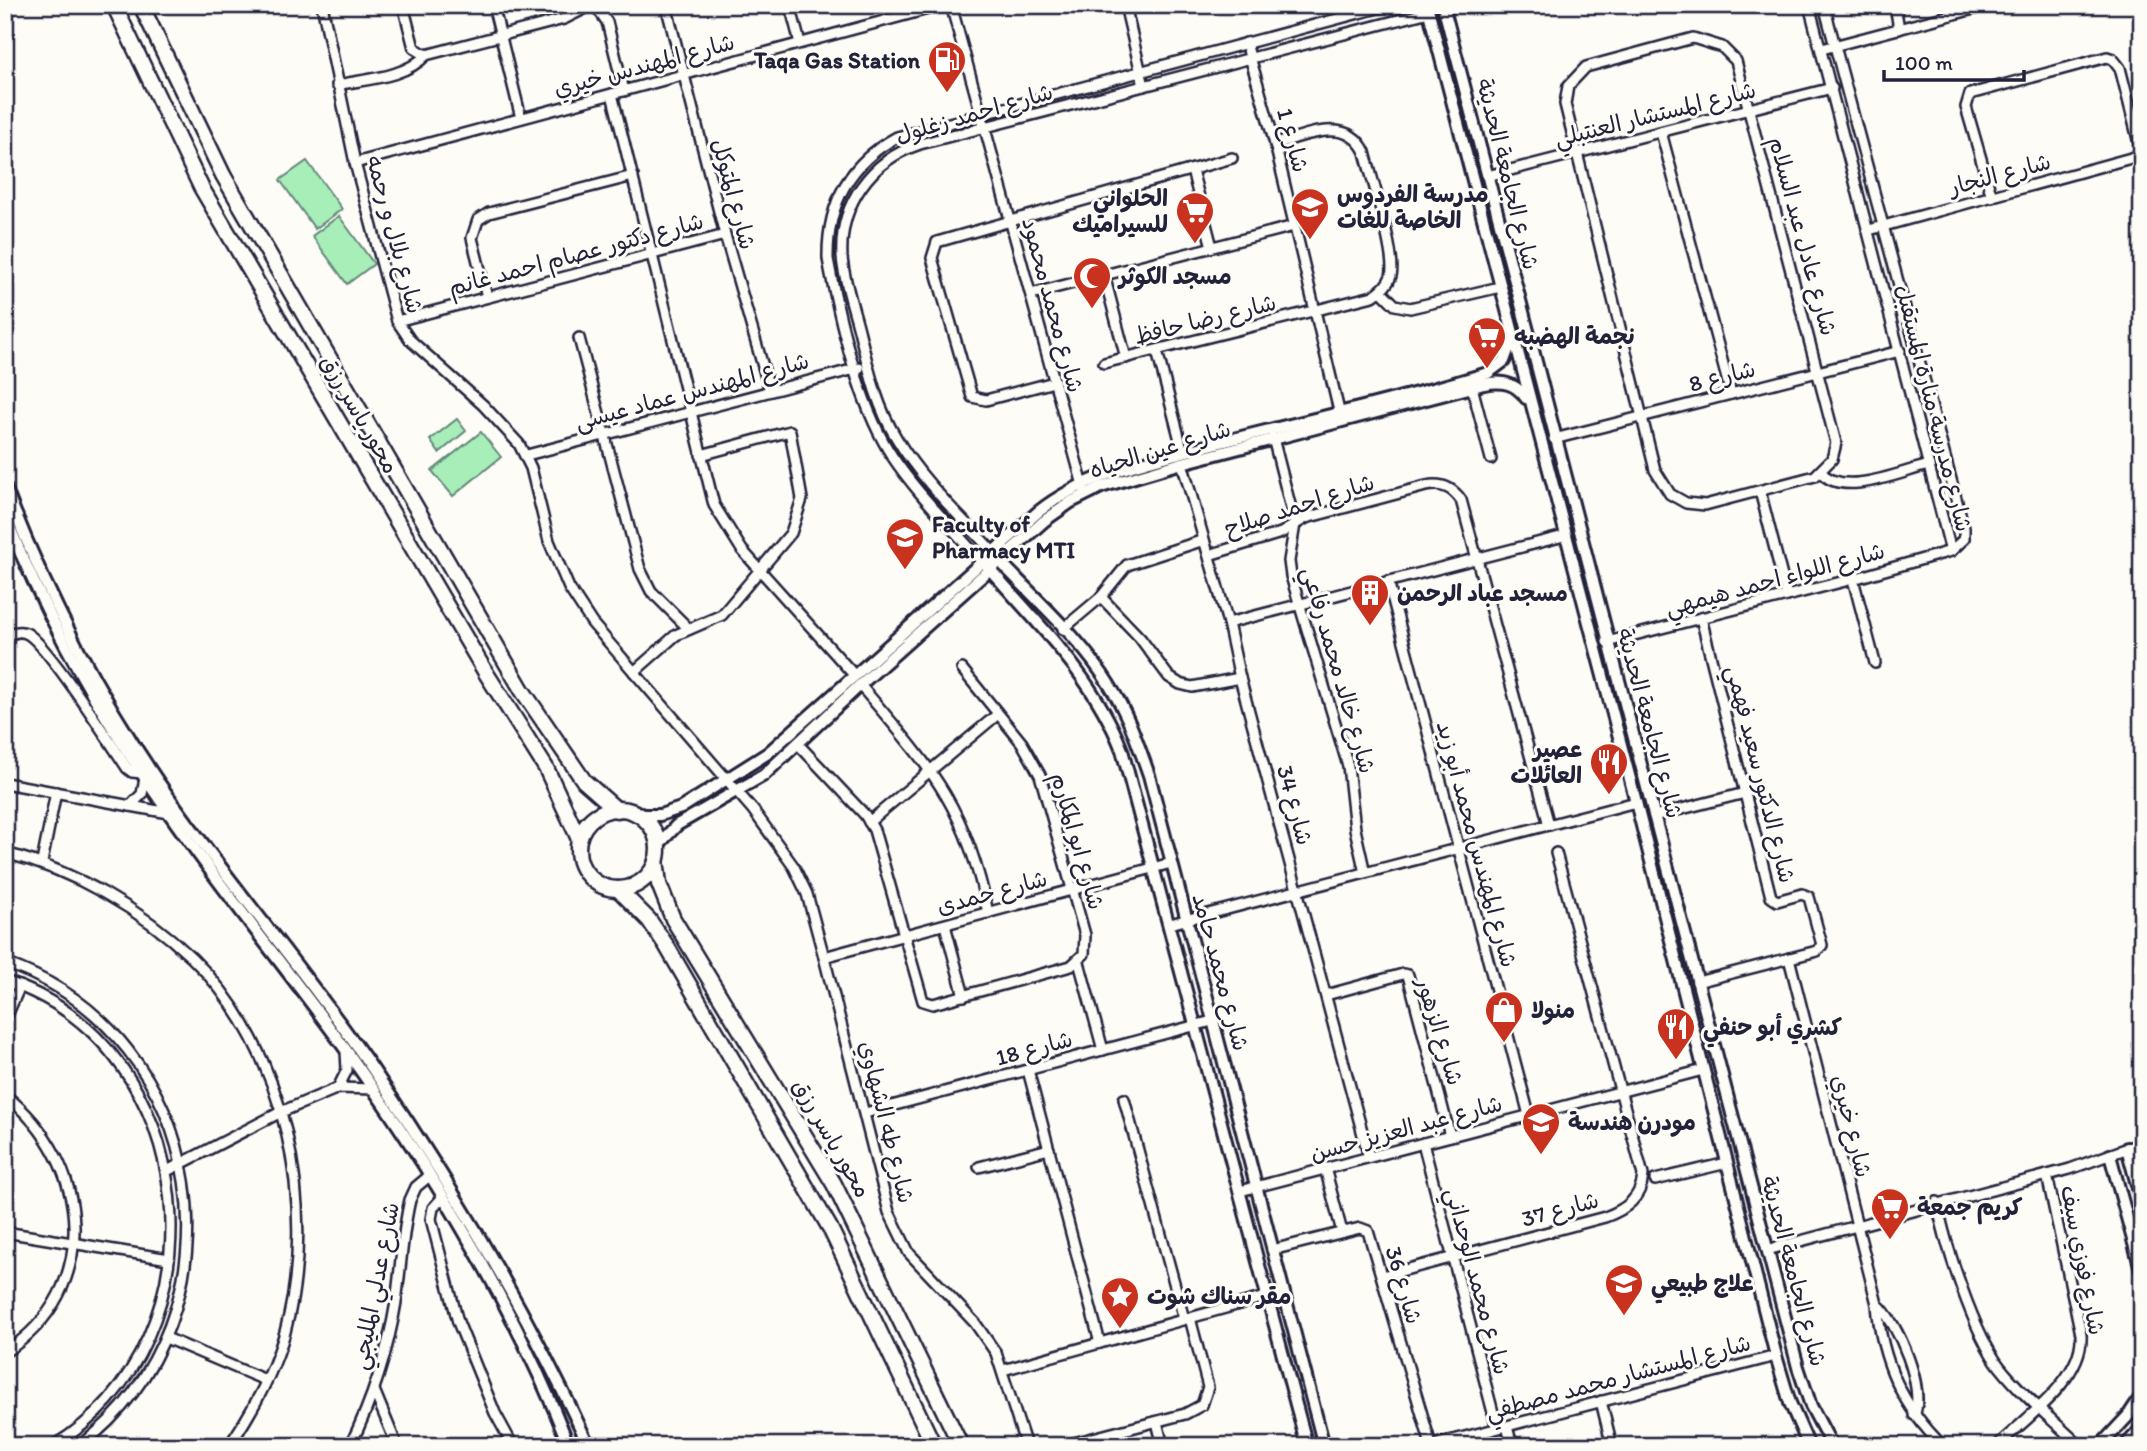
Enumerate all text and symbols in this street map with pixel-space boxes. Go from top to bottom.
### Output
street label: شارع المهندس خيري [550,27,738,106]
scale bar [1884,38,2024,82]
fuel station icon: Taqa Gas Station [926,39,968,94]
place label: Taqa Gas Station [753,46,921,74]
text: 100 m [1895,50,1953,75]
street label: شارع المستشار العنتبلي [1551,75,1760,159]
street label: شارع الجامعة الحديثة [1469,76,1545,273]
street label: شارع احمد زغلول [892,77,1057,151]
street label: شارع 1 [1269,105,1315,176]
street label: شارع عادل عبد السلام [1759,134,1843,339]
street label: شارع المتوكل [704,136,762,253]
street label: شارع النجار [1944,147,2054,203]
street label: شارع بلال و رحمه [358,152,430,317]
place label: مدرسة الفردوس الخاصة للغات [1337,180,1489,234]
place label: الحلواني للسيراميك [1072,184,1168,238]
school or university icon: مدرسة الفردوس الخاصة للغات [1289,186,1331,241]
supermarket icon: الحلواني للسيراميك [1174,190,1216,245]
street label: شارع دكتور عصام احمد غانم [445,206,708,305]
street label: شارع محمد محمود [1014,214,1090,396]
mosque icon: مسجد الكوثر [1071,255,1113,310]
place label: مسجد الكوثر [1117,262,1232,291]
street label: شارع مدرسة منارة المستقبل [1888,281,1978,535]
street label: شارع رضا حافظ [1131,288,1279,352]
supermarket icon: نجمة الهضبه [1466,315,1508,370]
place label: نجمة الهضبه [1514,322,1635,350]
street label: شارع المهندس عماد عيسى [572,346,813,438]
street label: محور ياسر رزق [315,350,405,478]
street label: شارع 8 [1686,354,1759,400]
street label: شارع عين الحياه [1086,414,1235,486]
street label: شارع احمد صلاح [1220,468,1378,544]
place label: Faculty of Pharmacy MTI [932,510,1076,564]
school or university icon: Faculty of Pharmacy MTI [884,516,926,571]
street label: شارع اللواء احمد هيمهي [1662,536,1890,629]
street label: شارع خالد محمد رفاعي [1289,563,1382,779]
building icon: مسجد عباد الرحمن [1349,572,1391,627]
place label: مسجد عباد الرحمن [1397,579,1568,607]
street label: شارع الجامعة الحديثة [1609,625,1689,822]
street label: شارع الدكتور سعيد فهمي [1714,662,1802,887]
street label: شارع المهندس محمد أبو زيد [1429,718,1523,971]
place label: عصير العائلات [1511,735,1582,789]
restaurant icon: عصير العائلات [1588,741,1630,796]
street label: شارع 34 [1269,762,1319,848]
street label: شارع ابو المكارم [1041,769,1111,914]
street label: شارع حمدى [934,864,1051,922]
street label: شارع محمد حامد [1185,890,1255,1054]
street label: شارع الزهور [1408,973,1470,1089]
shop icon: منولا [1483,989,1525,1044]
place label: منولا [1531,996,1575,1025]
restaurant icon: كشري أبو حنفي [1655,1006,1697,1061]
place label: كشري أبو حنفي [1703,1013,1843,1048]
street label: شارع 18 [993,1024,1076,1074]
street label: شارع طه الشهاوي [850,1038,921,1207]
street label: شارع خيري [1823,1072,1878,1181]
street label: محور ياسر رزق [787,1074,877,1202]
street label: شارع عبد العزيز حسن [1307,1089,1506,1169]
school or university icon: مودرن هندسة [1520,1101,1562,1156]
place label: مودرن هندسة [1568,1108,1696,1137]
street label: شارع الجامعة الحديثة [1753,1173,1833,1370]
street label: شارع فوزي سيف [2052,1183,2111,1338]
street label: شارع محمد الوحداني [1433,1184,1516,1379]
street label: شارع 37 [1518,1185,1602,1235]
supermarket icon: كريم جمعة [1869,1186,1911,1241]
place label: كريم جمعة [1917,1193,2023,1225]
street label: شارع عدلي المليجي [345,1200,412,1374]
street label: شارع 36 [1378,1243,1428,1328]
school or university icon: علاج طبيعي [1603,1262,1645,1317]
place label: علاج طبيعي [1651,1269,1753,1304]
place icon: مقر سناك شوت [1099,1275,1141,1330]
place label: مقر سناك شوت [1147,1282,1291,1311]
street label: شارع المستشار محمد مصطفي [1482,1328,1756,1433]

